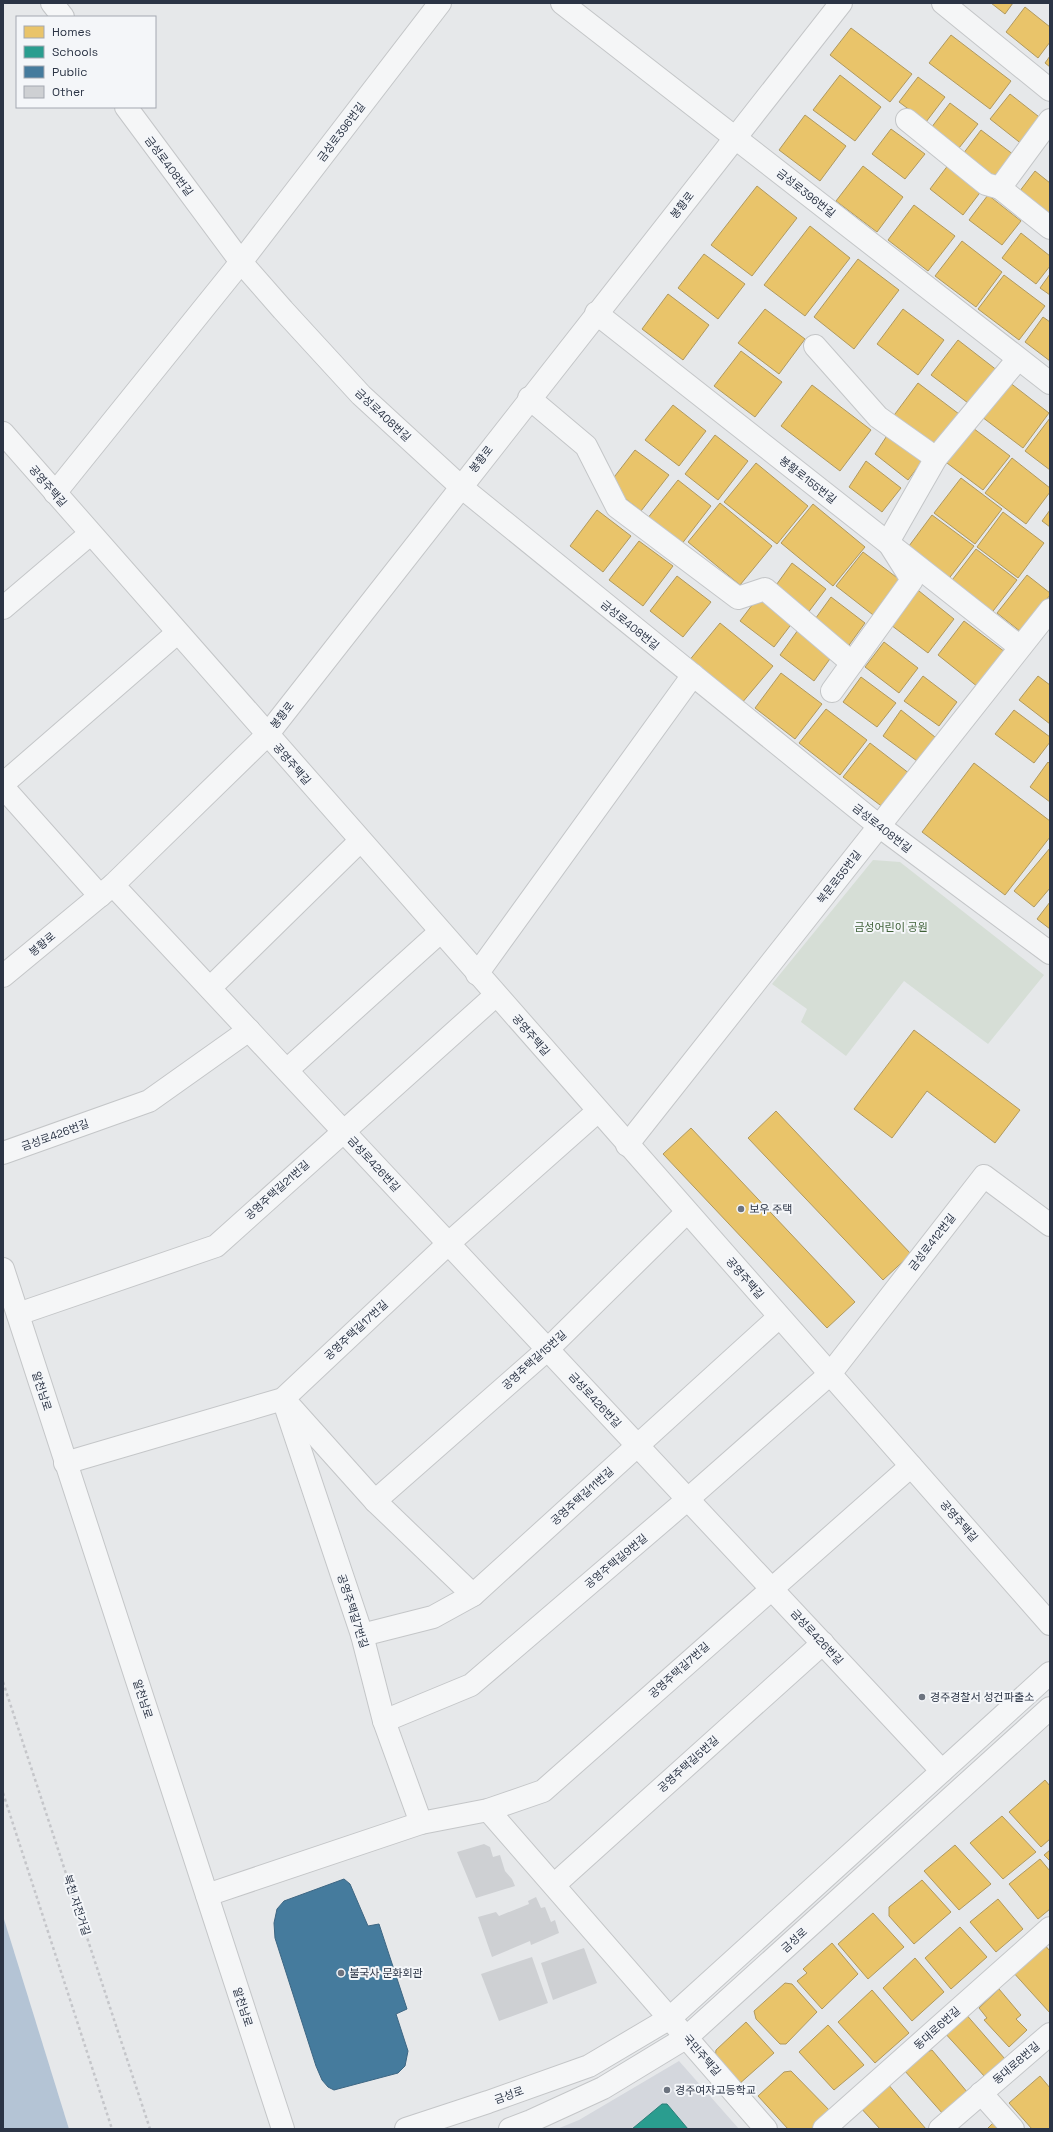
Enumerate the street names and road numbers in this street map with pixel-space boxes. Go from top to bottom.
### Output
street label: 금성로396번길 [314,100,368,164]
street label: 금성로408번길 [142,133,196,199]
street label: 금성로396번길 [774,166,838,220]
street label: 봉황로 [667,189,697,221]
street label: 금성로408번길 [352,386,414,444]
street label: 봉황로 [466,443,496,475]
street label: 봉황로155번길 [777,453,839,507]
street label: 공영주택길 [26,462,70,510]
street label: 금성로408번길 [598,597,662,653]
street label: 봉황로 [267,699,297,731]
street label: 공영주택길 [270,740,314,788]
street label: 금성로408번길 [850,801,914,855]
street label: 북문로55번길 [814,848,864,906]
street label: 봉황로 [26,929,58,959]
street label: 공영주택길 [509,1011,553,1059]
street label: 금성로426번길 [19,1116,91,1154]
street label: 금성로426번길 [345,1133,403,1195]
street label: 공영주택길21번길 [242,1157,312,1223]
street label: 금성로412번길 [905,1211,959,1273]
street label: 공영주택길 [723,1254,767,1302]
street label: 공영주택길17번길 [321,1297,391,1363]
street label: 공영주택길15번길 [499,1327,569,1393]
street label: 금성로426번길 [566,1369,624,1431]
street label: 알천남로 [29,1370,55,1412]
street label: 공영주택길11번길 [548,1464,616,1528]
street label: 공영주택길 [937,1497,981,1545]
street label: 공영주택길9번길 [582,1531,650,1591]
street label: 공영주택길7번길 [334,1572,372,1650]
street label: 금성로426번길 [788,1606,846,1668]
street label: 공영주택길7번길 [646,1639,712,1701]
street label: 알천남로 [130,1678,156,1720]
street label: 공영주택길5번길 [655,1733,721,1795]
street label: 북천 자전거길 [61,1873,93,1937]
street label: 금성로 [778,1925,810,1955]
street label: 알천남로 [230,1986,256,2028]
street label: 동대로6번길 [911,2004,963,2052]
street label: 국민주택길 [680,2031,724,2079]
street label: 동대로8번길 [990,2039,1042,2087]
street label: 금성로 [492,2083,526,2107]

